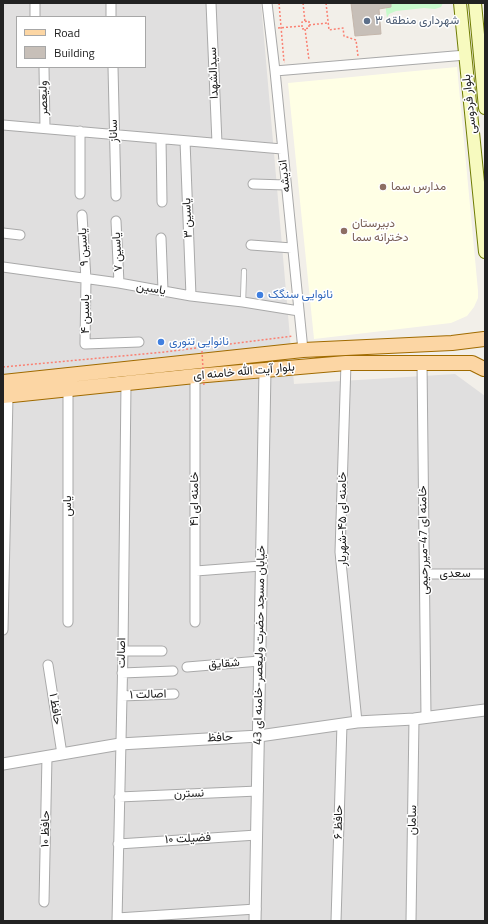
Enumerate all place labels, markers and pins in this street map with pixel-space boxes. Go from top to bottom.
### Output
place label: شهرداری منطقه ۳ [375,14,459,28]
marker: شهرداری منطقه ۳ [362,16,372,26]
place label: مدارس سما [391,180,446,194]
marker: مدارس سما [378,182,388,192]
place label: دبیرستان دخترانه سما [352,217,408,245]
marker: دبیرستان دخترانه سما [339,226,349,236]
place label: نانوایی سنگک [268,288,333,302]
marker: نانوایی سنگک [255,290,265,300]
place label: نانوایی تنوری [169,335,229,349]
marker: نانوایی تنوری [156,337,166,347]

